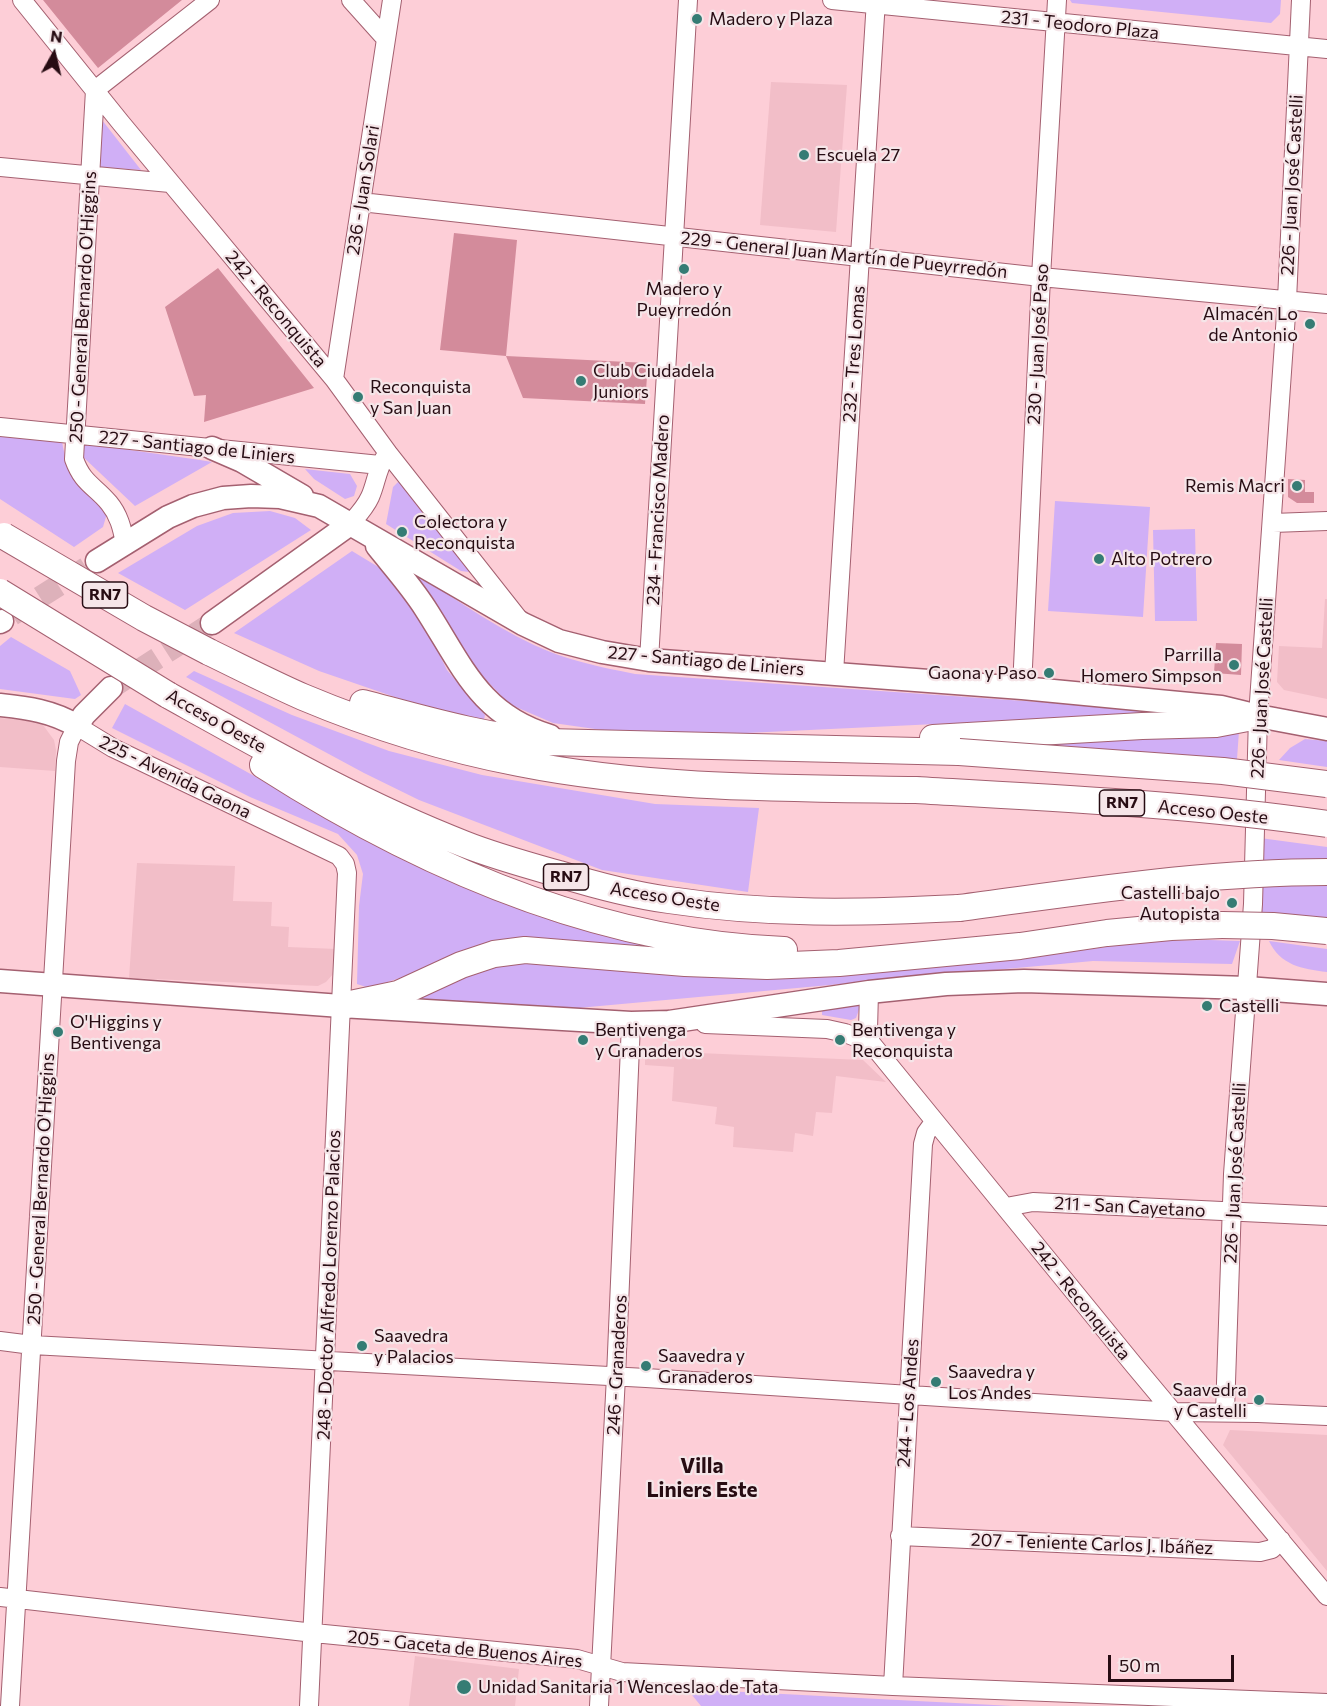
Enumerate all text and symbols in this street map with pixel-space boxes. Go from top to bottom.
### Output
street label: 231 - Teodoro Plaza [1000,6,1160,44]
place label: Madero y Plaza [709,8,833,30]
marker: Madero y Plaza [690,12,704,26]
north arrow [24,24,84,84]
text: N [49,25,64,46]
street label: 226 - Juan José Castelli [1276,94,1308,276]
street label: 236 - Juan Solari [342,123,384,257]
place label: Escuela 27 [816,144,900,166]
marker: Escuela 27 [797,148,811,162]
street label: 250 - General Bernardo O'Higgins [65,171,101,443]
street label: 229 - General Juan Martín de Pueyrredón [680,227,1008,283]
street label: 242 - Reconquista [221,246,331,372]
marker: Madero y Pueyrredón [677,262,691,276]
street label: 230 - Juan José Paso [1023,263,1053,425]
place label: Madero y Pueyrredón [637,278,731,320]
street label: 232 - Tres Lomas [838,285,870,423]
place label: Almacén Lo de Antonio [1203,303,1298,346]
marker: Almacén Lo de Antonio [1303,317,1317,331]
place label: Club Ciudadela Juniors [593,360,715,403]
marker: Club Ciudadela Juniors [574,374,588,388]
place label: Reconquista y San Juan [370,376,471,418]
marker: Reconquista y San Juan [351,390,365,404]
street label: 234 - Francisco Madero [642,414,674,606]
street label: 227 - Santiago de Liniers [98,426,296,468]
place label: Remis Macri [1185,475,1285,497]
marker: Remis Macri [1290,479,1304,493]
place label: Colectora y Reconquista [414,511,515,554]
marker: Colectora y Reconquista [395,525,409,539]
place label: Alto Potrero [1111,548,1212,570]
marker: Alto Potrero [1092,552,1106,566]
road number: RN7 [82,582,128,608]
street label: 226 - Juan José Castelli [1246,597,1278,779]
street label: 227 - Santiago de Liniers [607,642,805,680]
place label: Parrilla Homero Simpson [1081,644,1222,686]
marker: Parrilla Homero Simpson [1227,658,1241,672]
place label: Gaona y Paso [928,662,1037,684]
marker: Gaona y Paso [1042,666,1056,680]
street label: Acceso Oeste [162,685,270,757]
street label: 225 - Avenida Gaona [96,731,254,823]
road number: RN7 [1100,790,1144,816]
street label: Acceso Oeste [1157,795,1269,829]
road number: RN7 [544,864,588,890]
street label: Acceso Oeste [609,878,721,916]
place label: Castelli bajo Autopista [1121,882,1220,924]
marker: Castelli bajo Autopista [1225,896,1239,910]
place label: Castelli [1219,995,1279,1017]
marker: Castelli [1200,999,1214,1013]
place label: O'Higgins y Bentivenga [70,1011,162,1054]
place label: Bentivenga y Granaderos [595,1019,703,1062]
place label: Bentivenga y Reconquista [852,1019,956,1062]
marker: O'Higgins y Bentivenga [51,1025,65,1039]
marker: Bentivenga y Granaderos [576,1033,590,1047]
marker: Bentivenga y Reconquista [833,1033,847,1047]
street label: 250 - General Bernardo O'Higgins [23,1053,59,1325]
street label: 226 - Juan José Castelli [1219,1082,1251,1264]
street label: 248 - Doctor Alfredo Lorenzo Palacios [313,1130,345,1440]
street label: 211 - San Cayetano [1054,1192,1206,1222]
street label: 242 - Reconquista [1027,1238,1135,1364]
street label: 246 - Granaderos [603,1294,631,1436]
place label: Saavedra y Palacios [374,1325,454,1368]
street label: 244 - Los Andes [893,1338,923,1468]
marker: Saavedra y Palacios [355,1339,369,1353]
place label: Saavedra y Granaderos [658,1345,753,1388]
marker: Saavedra y Granaderos [639,1359,653,1373]
place label: Saavedra y Los Andes [948,1361,1035,1404]
marker: Saavedra y Los Andes [929,1375,943,1389]
place label: Saavedra y Castelli [1173,1379,1247,1422]
marker: Saavedra y Castelli [1252,1393,1266,1407]
district label: Villa Liniers Este [646,1453,758,1503]
street label: 207 - Teniente Carlos J. Ibáñez [970,1529,1214,1559]
street label: 205 - Gaceta de Buenos Aires [346,1626,584,1672]
scale bar [1111,1643,1237,1681]
text: 50 m [1119,1654,1160,1676]
place label: Unidad Sanitaria 1 Wenceslao de Tata [478,1676,778,1698]
marker: Unidad Sanitaria 1 Wenceslao de Tata [455,1678,473,1696]

